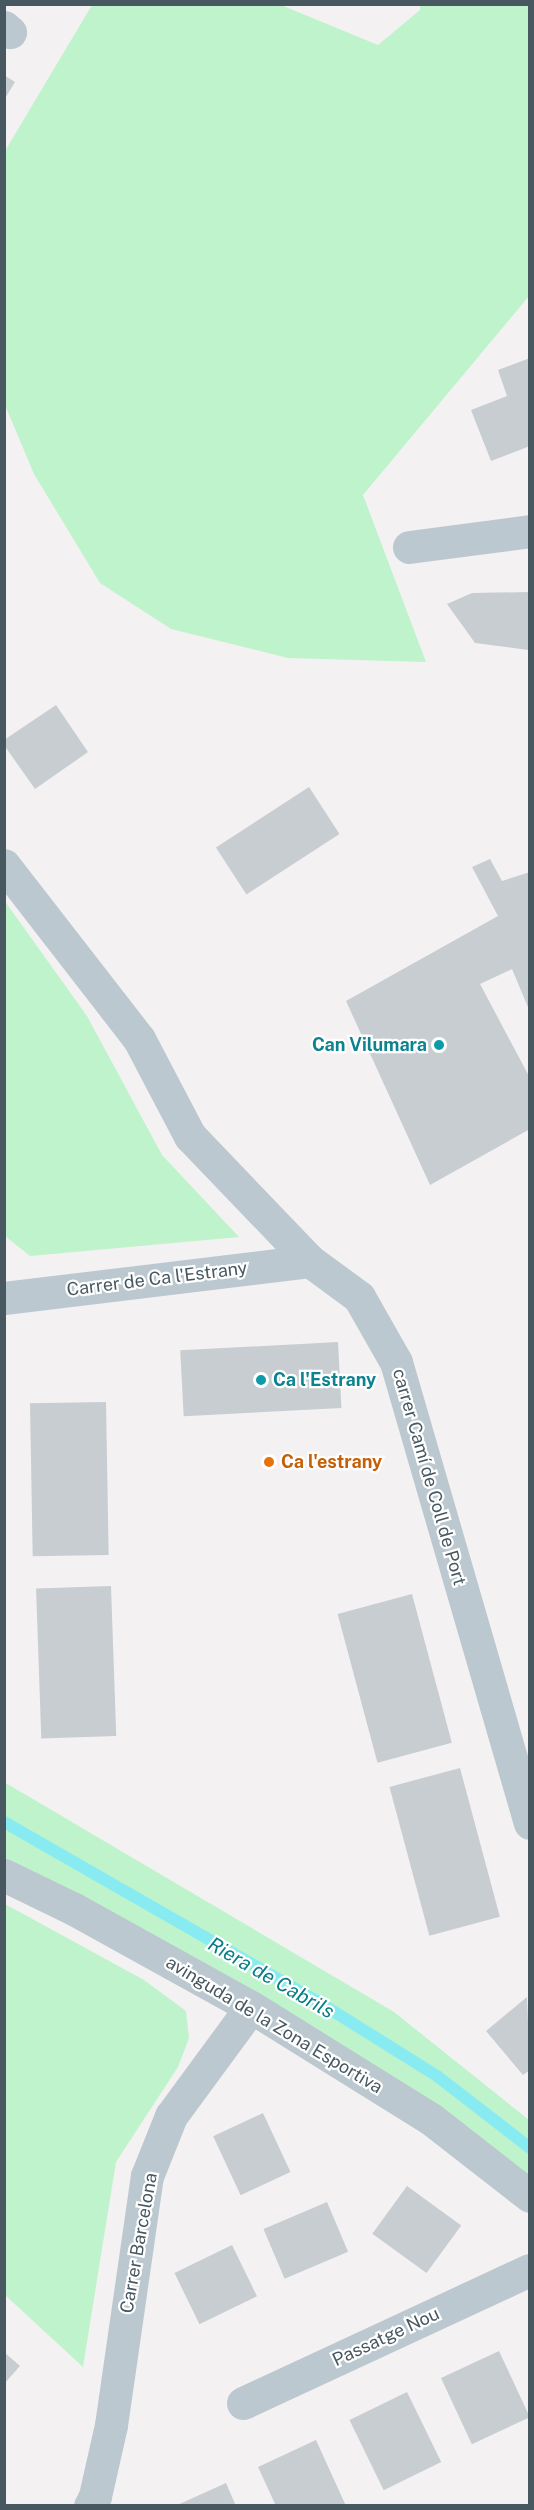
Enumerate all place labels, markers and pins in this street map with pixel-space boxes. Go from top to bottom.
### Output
place label: Can Vilumara [312,1034,427,1056]
marker: Can Vilumara [432,1038,446,1052]
place label: Ca l'Estrany [273,1369,376,1391]
marker: Ca l'Estrany [254,1373,268,1387]
place label: Ca l'estrany [281,1451,382,1473]
marker: Ca l'estrany [262,1455,276,1469]

